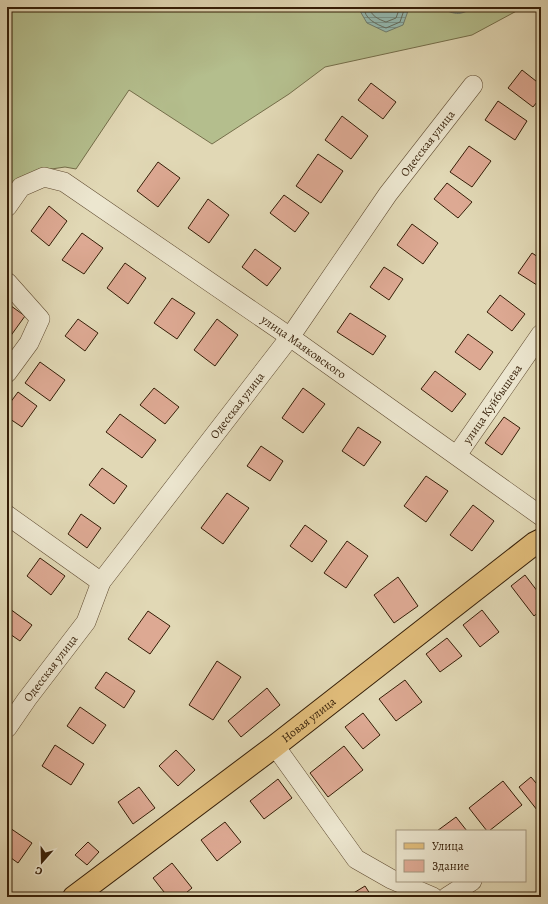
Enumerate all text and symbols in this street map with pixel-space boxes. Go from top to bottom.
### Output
street label: Одесская улица [396,106,459,180]
street label: улица Маяковского [257,311,349,383]
street label: улица Куйбышева [458,361,526,448]
street label: Одесская улица [206,368,268,442]
street label: Одесская улица [20,631,82,705]
street label: Новая улица [278,693,339,746]
legend [396,830,526,882]
text: Улица [432,838,464,854]
north arrow [22,842,62,882]
text: Здание [432,858,469,874]
text: С [33,863,45,879]

